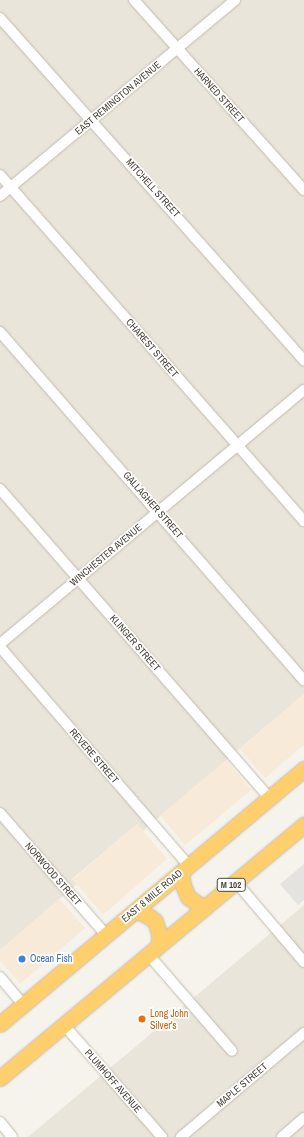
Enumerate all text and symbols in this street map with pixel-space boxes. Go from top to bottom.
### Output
street label: EAST REMINGTON AVENUE [72,58,164,138]
street label: HARNED STREET [191,65,247,125]
street label: MITCHELL STREET [123,156,183,220]
street label: CHAREST STREET [123,316,181,380]
street label: GALLAGHER STREET [121,469,185,541]
street label: WINCHESTER AVENUE [67,521,145,589]
street label: KLINGER STREET [107,612,163,674]
street label: REVERE STREET [67,726,121,786]
street label: NORWOOD STREET [23,840,83,908]
street label: EAST 8 MILE ROAD [119,867,185,925]
road number: M 102 [216,878,246,892]
place label: Ocean Fish [30,953,72,965]
marker: Ocean Fish [17,954,27,964]
place label: Long John Silver's [150,1007,188,1030]
marker: Long John Silver's [137,1014,147,1024]
street label: PLUMHOFF AVENUE [82,1047,144,1115]
street label: MAPLE STREET [214,1060,270,1110]

